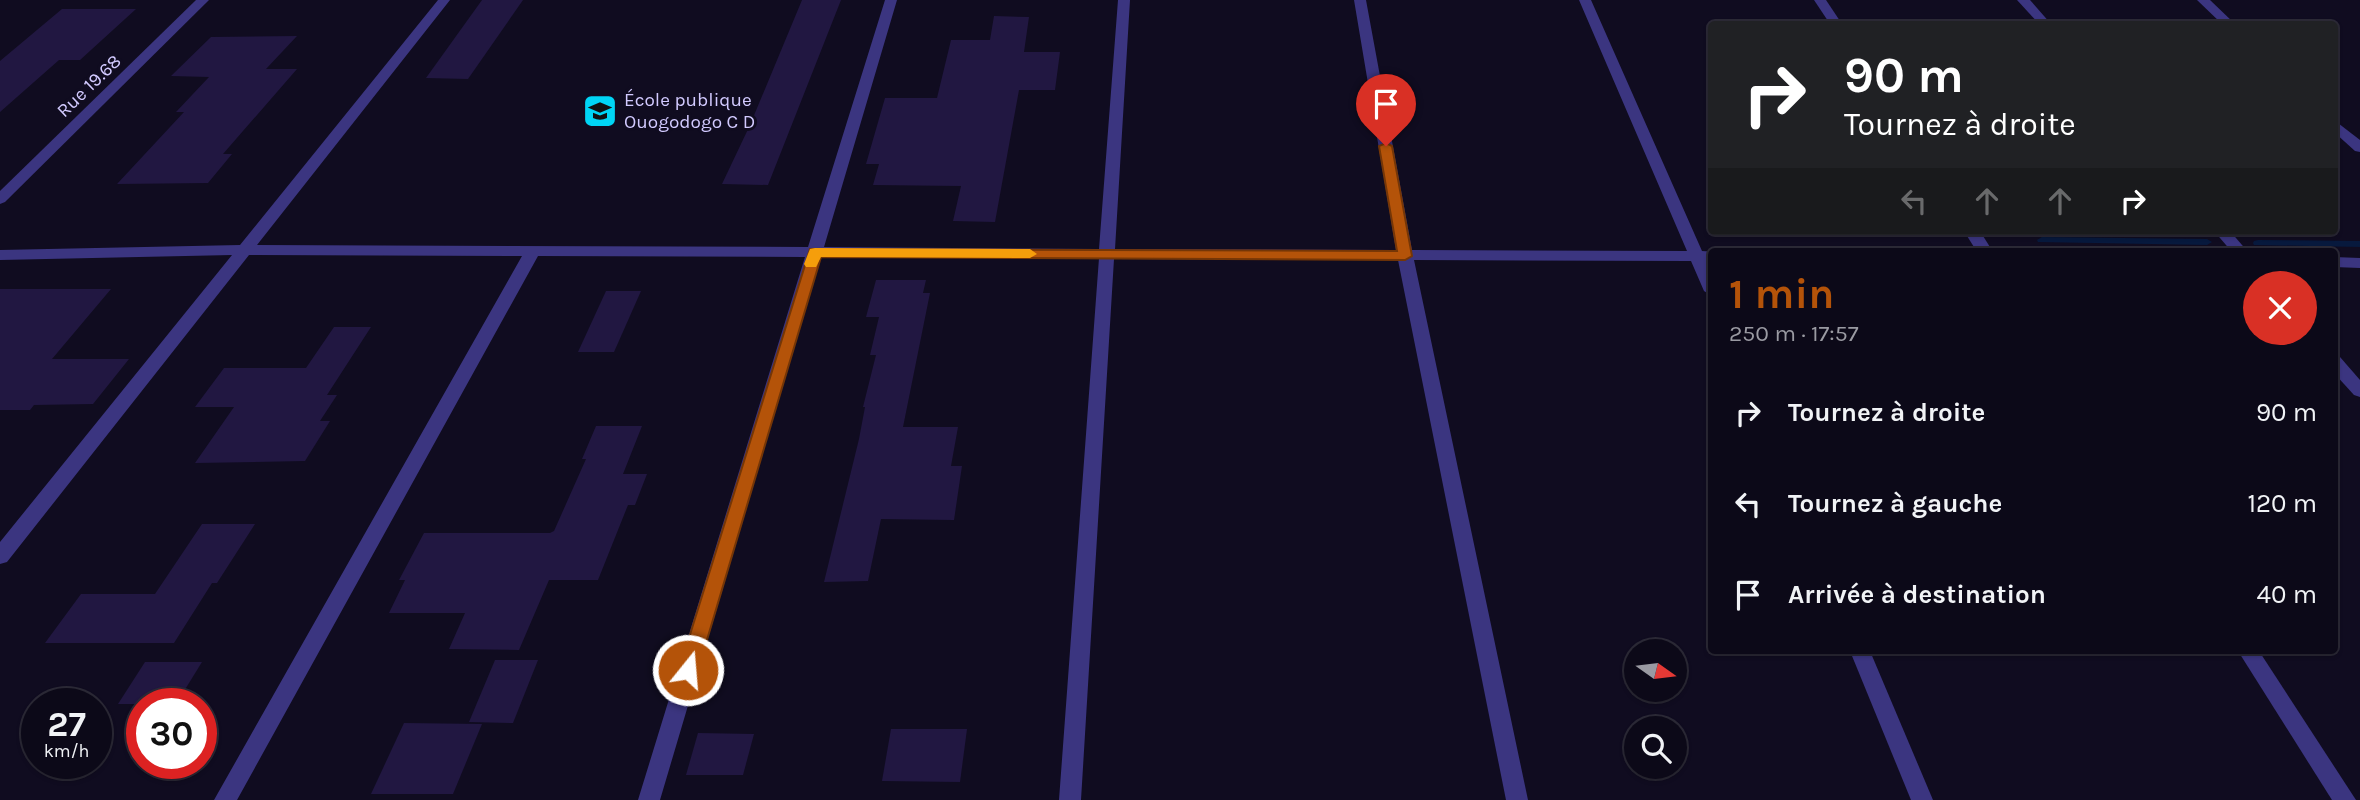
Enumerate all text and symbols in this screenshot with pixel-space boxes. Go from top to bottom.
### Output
text: 90 m [1844,47,1964,104]
icon: right [1729,49,1820,140]
street label: Rue 19.68 [52,50,126,122]
pin [1356,74,1416,146]
icon: arrive [1367,85,1405,123]
place label: École publique Ouogodogo C D [624,88,755,133]
school or university icon: École publique Ouogodogo C D [581,92,619,130]
text: Tournez à droite [1844,106,2076,143]
icon: left [1895,182,1933,220]
icon: ahead [1968,182,2006,220]
icon: ahead [2041,182,2079,220]
icon: right [2114,182,2152,220]
text: 1 min [1729,269,1834,319]
button: close [2243,271,2317,345]
text: 250 m · 17:57 [1729,320,1858,347]
icon: right [1729,394,1767,432]
text: Tournez à droite [1788,397,1985,428]
text: 90 m [2256,397,2317,428]
icon: left [1729,485,1767,523]
text: Tournez à gauche [1788,488,2002,519]
text: 120 m [2247,488,2317,519]
icon: arrive [1729,576,1767,614]
text: Arrivée à destination [1788,579,2046,610]
text: 40 m [2257,579,2317,610]
position arrow [651,633,725,707]
north arrow [1624,639,1687,702]
map controls [1624,639,1687,779]
speed limit sign: 30 [126,688,217,779]
text: 27 [47,704,86,745]
button: search [1624,716,1687,779]
text: km/h [44,740,89,762]

